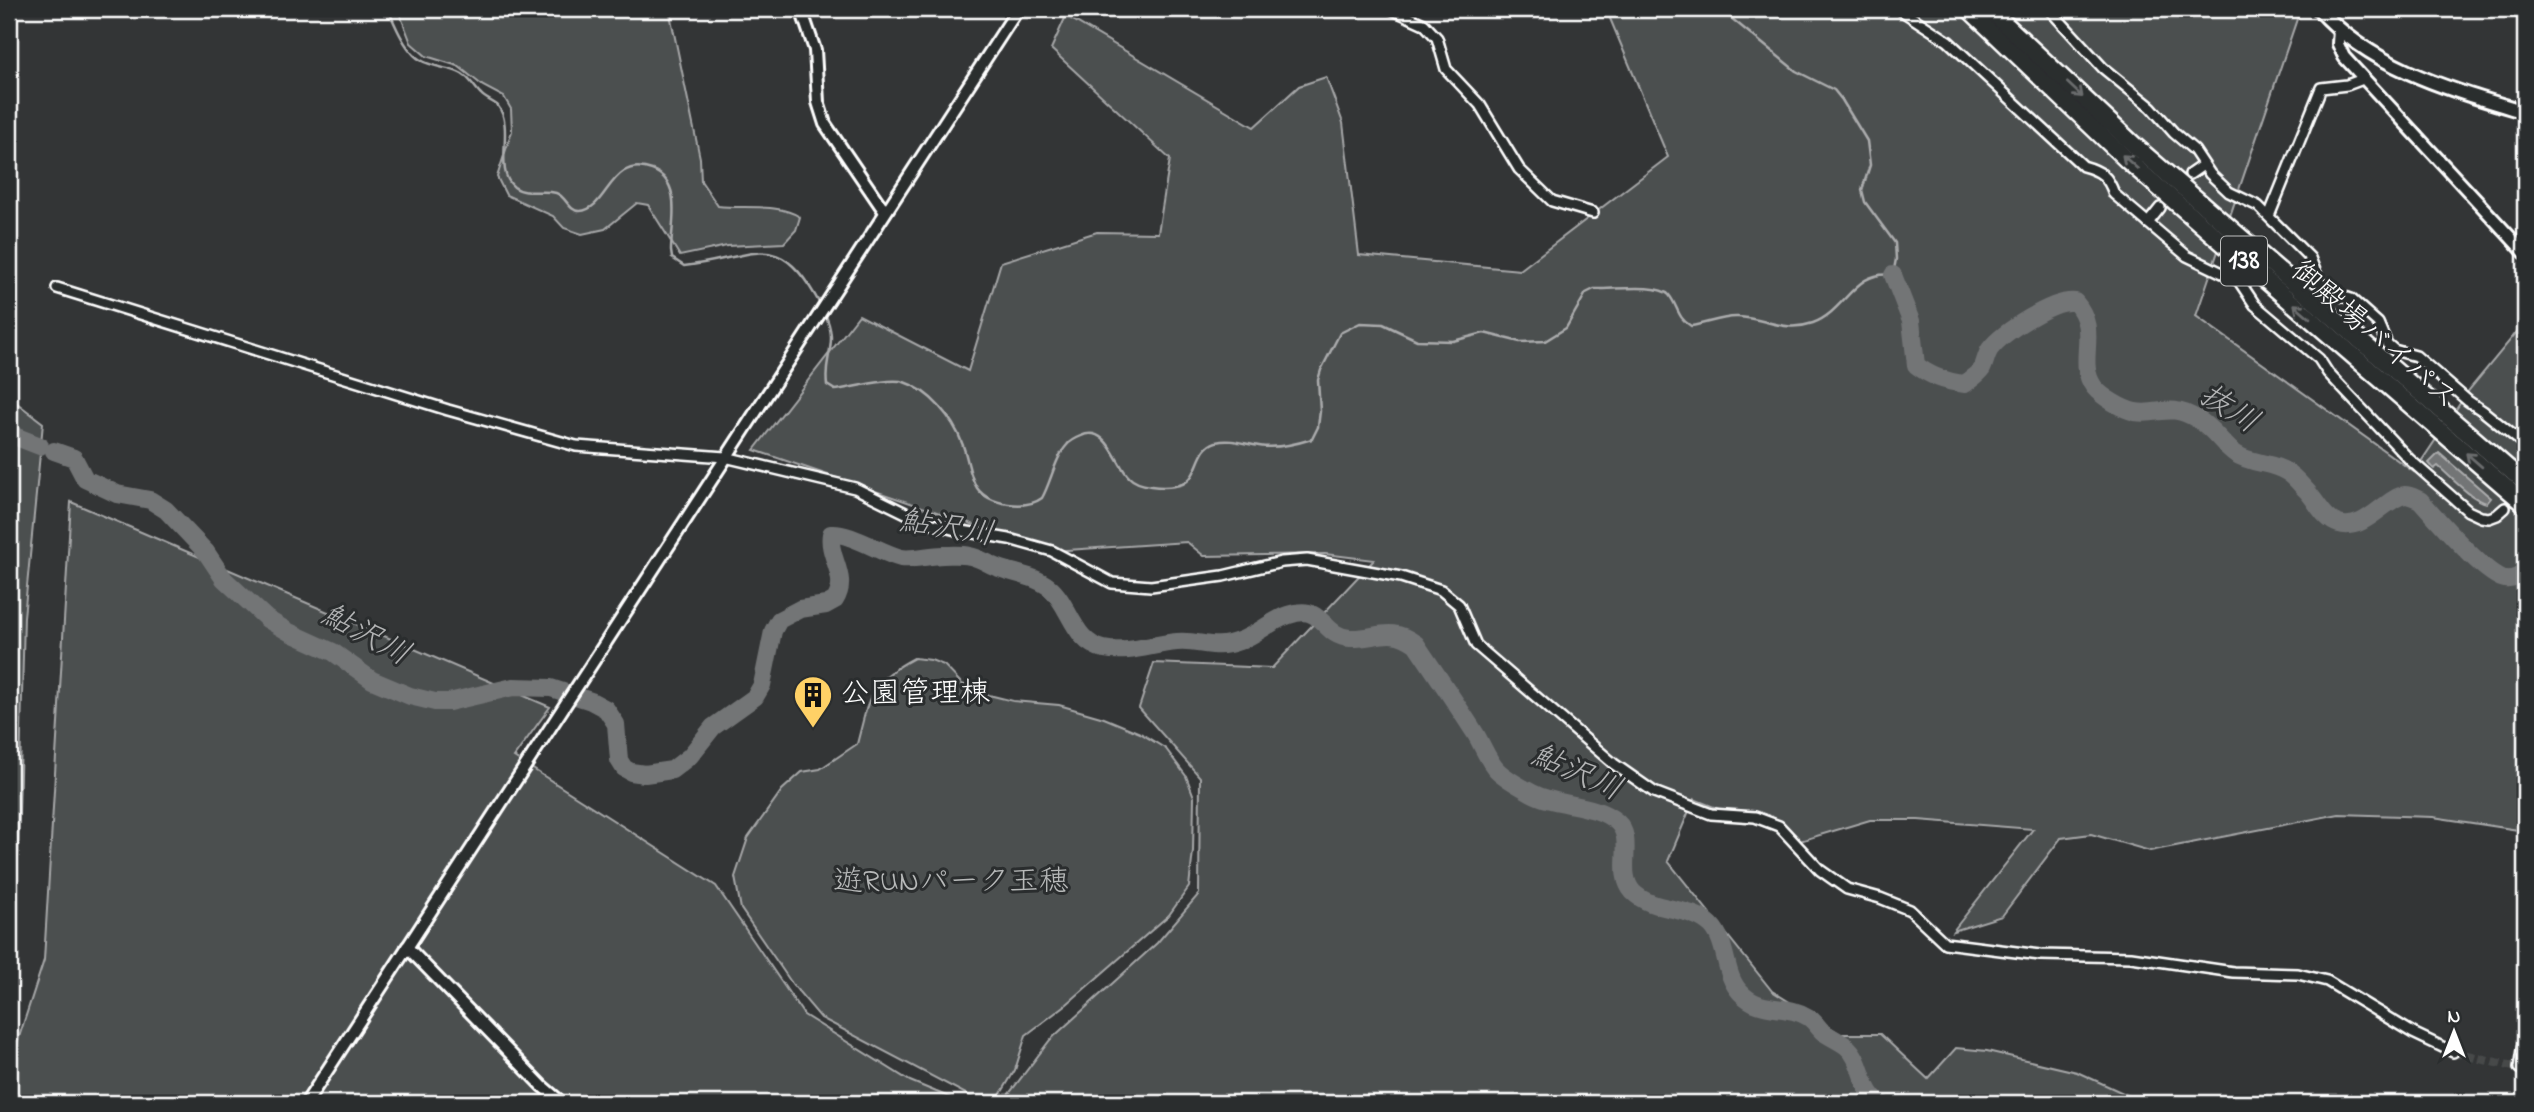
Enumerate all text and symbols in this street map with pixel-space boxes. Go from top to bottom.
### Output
one-way arrow [2066,82,2083,99]
one-way arrow [2121,154,2139,170]
road number: 138 [2221,236,2267,286]
street label: 御殿場バイパス [2280,251,2466,421]
one-way arrow [2293,303,2311,319]
water label: 抜川 [2188,373,2268,447]
one-way arrow [2465,452,2483,468]
water label: 鮎沢川 [895,498,997,560]
water label: 鮎沢川 [312,593,418,679]
place label: 公園管理棟 [840,673,990,717]
building icon: 公園管理棟 [792,674,834,729]
water label: 鮎沢川 [1523,733,1629,815]
park label: 遊RUNパーク玉穂 [833,861,1069,905]
north arrow [2418,996,2488,1066]
text: N [2448,1004,2461,1031]

